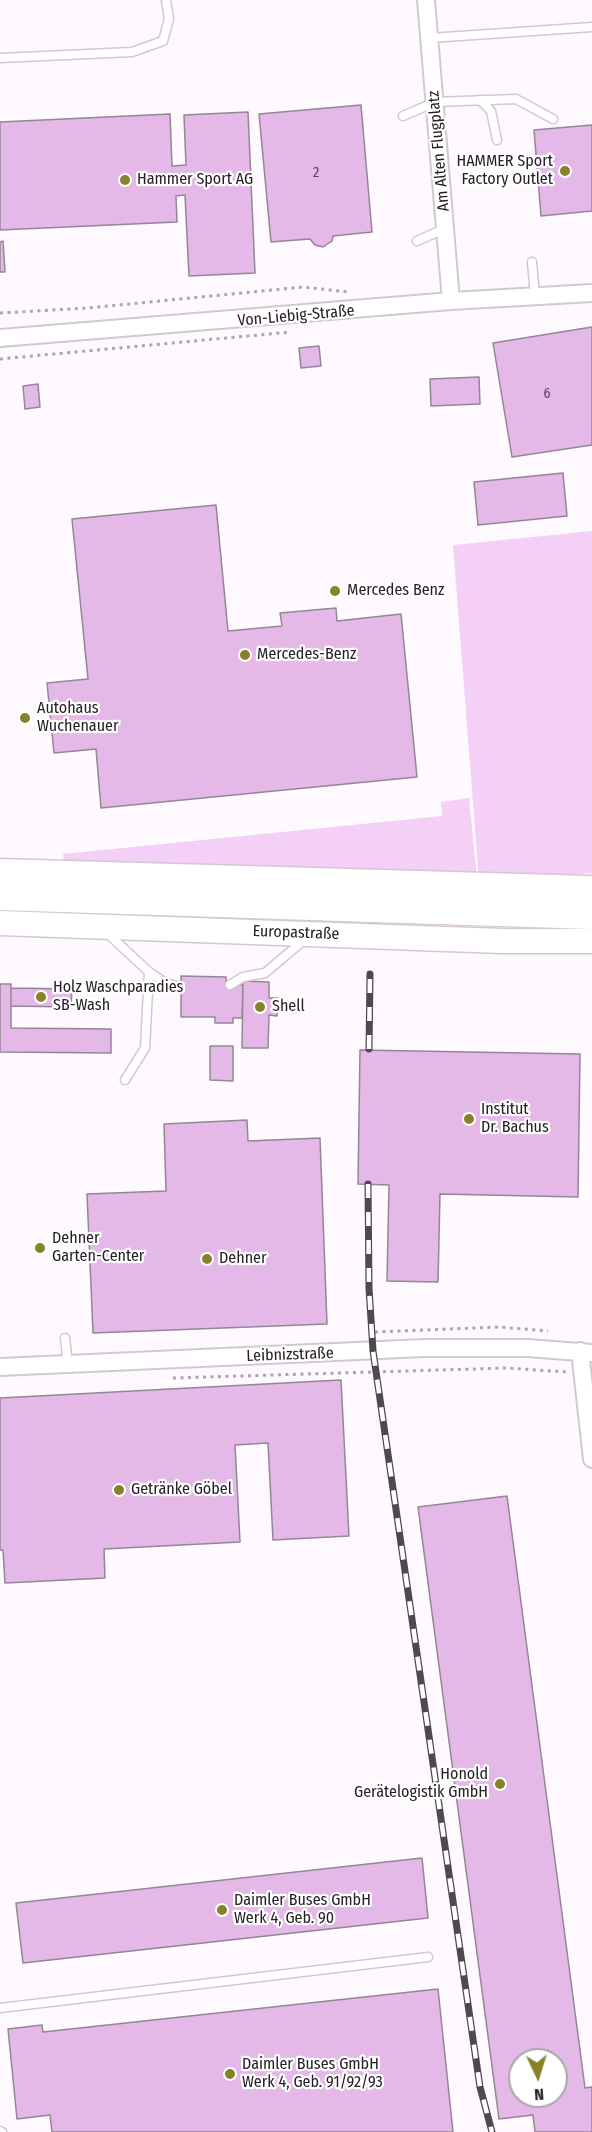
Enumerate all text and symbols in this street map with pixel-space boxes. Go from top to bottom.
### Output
street label: Am Alten Flugplatz [424,90,454,212]
place label: HAMMER Sport Factory Outlet [456,152,553,190]
marker: HAMMER Sport Factory Outlet [558,164,572,178]
house number: 2 [313,165,319,181]
place label: Hammer Sport AG [137,170,253,190]
marker: Hammer Sport AG [118,173,132,187]
street label: Von-Liebig-Straße [237,301,355,331]
house number: 6 [544,386,550,402]
place label: Mercedes Benz [347,581,444,601]
marker: Mercedes Benz [328,584,342,598]
place label: Mercedes-Benz [257,645,356,665]
marker: Mercedes-Benz [238,648,252,662]
place label: Autohaus Wuchenauer [37,699,119,737]
marker: Autohaus Wuchenauer [18,711,32,725]
street label: Europastraße [252,922,340,944]
place label: Holz Waschparadies SB-Wash [53,978,183,1016]
marker: Holz Waschparadies SB-Wash [34,990,48,1004]
place label: Shell [272,997,305,1017]
marker: Shell [253,1000,267,1014]
place label: Institut Dr. Bachus [481,1100,549,1138]
marker: Institut Dr. Bachus [462,1112,476,1126]
place label: Dehner Garten-Center [52,1229,144,1267]
marker: Dehner Garten-Center [33,1241,47,1255]
place label: Dehner [219,1249,267,1269]
marker: Dehner [200,1252,214,1266]
street label: Leibnizstraße [246,1344,334,1366]
place label: Getränke Göbel [131,1480,232,1500]
marker: Getränke Göbel [112,1483,126,1497]
place label: Honold Gerätelogistik GmbH [354,1765,488,1803]
marker: Honold Gerätelogistik GmbH [493,1777,507,1791]
place label: Daimler Buses GmbH Werk 4, Geb. 90 [234,1891,371,1929]
marker: Daimler Buses GmbH Werk 4, Geb. 90 [215,1903,229,1917]
north arrow [508,2048,568,2108]
place label: Daimler Buses GmbH Werk 4, Geb. 91/92/93 [242,2055,383,2093]
marker: Daimler Buses GmbH Werk 4, Geb. 91/92/93 [223,2067,237,2081]
text: N [534,2085,545,2104]

